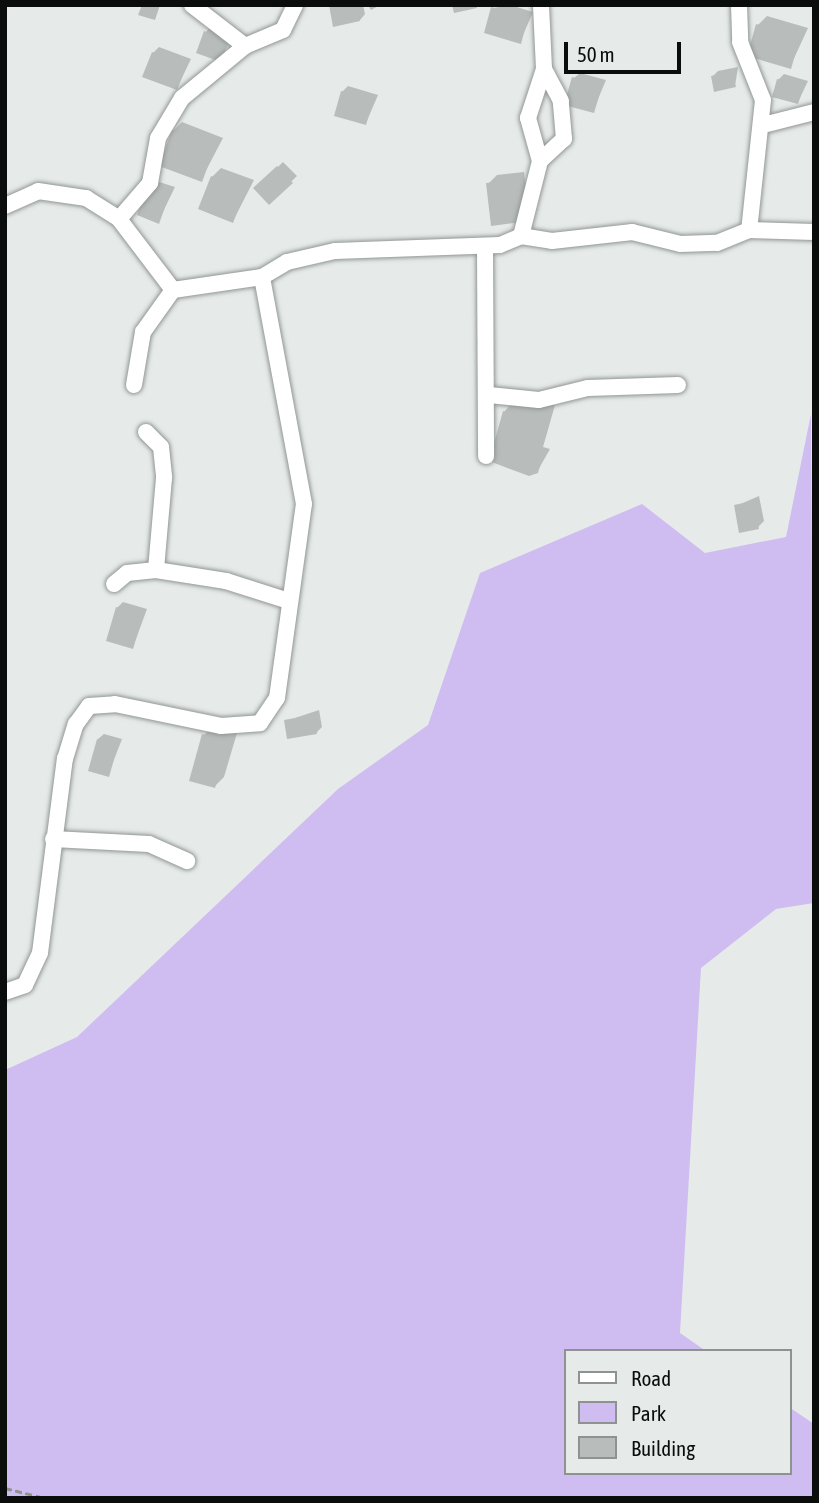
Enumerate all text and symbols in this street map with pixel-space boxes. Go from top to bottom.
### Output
scale bar [567,28,684,72]
text: 50 m [577,42,615,66]
legend [564,1349,791,1475]
text: Road [631,1366,671,1390]
text: Park [631,1401,666,1425]
text: Building [631,1436,695,1460]

